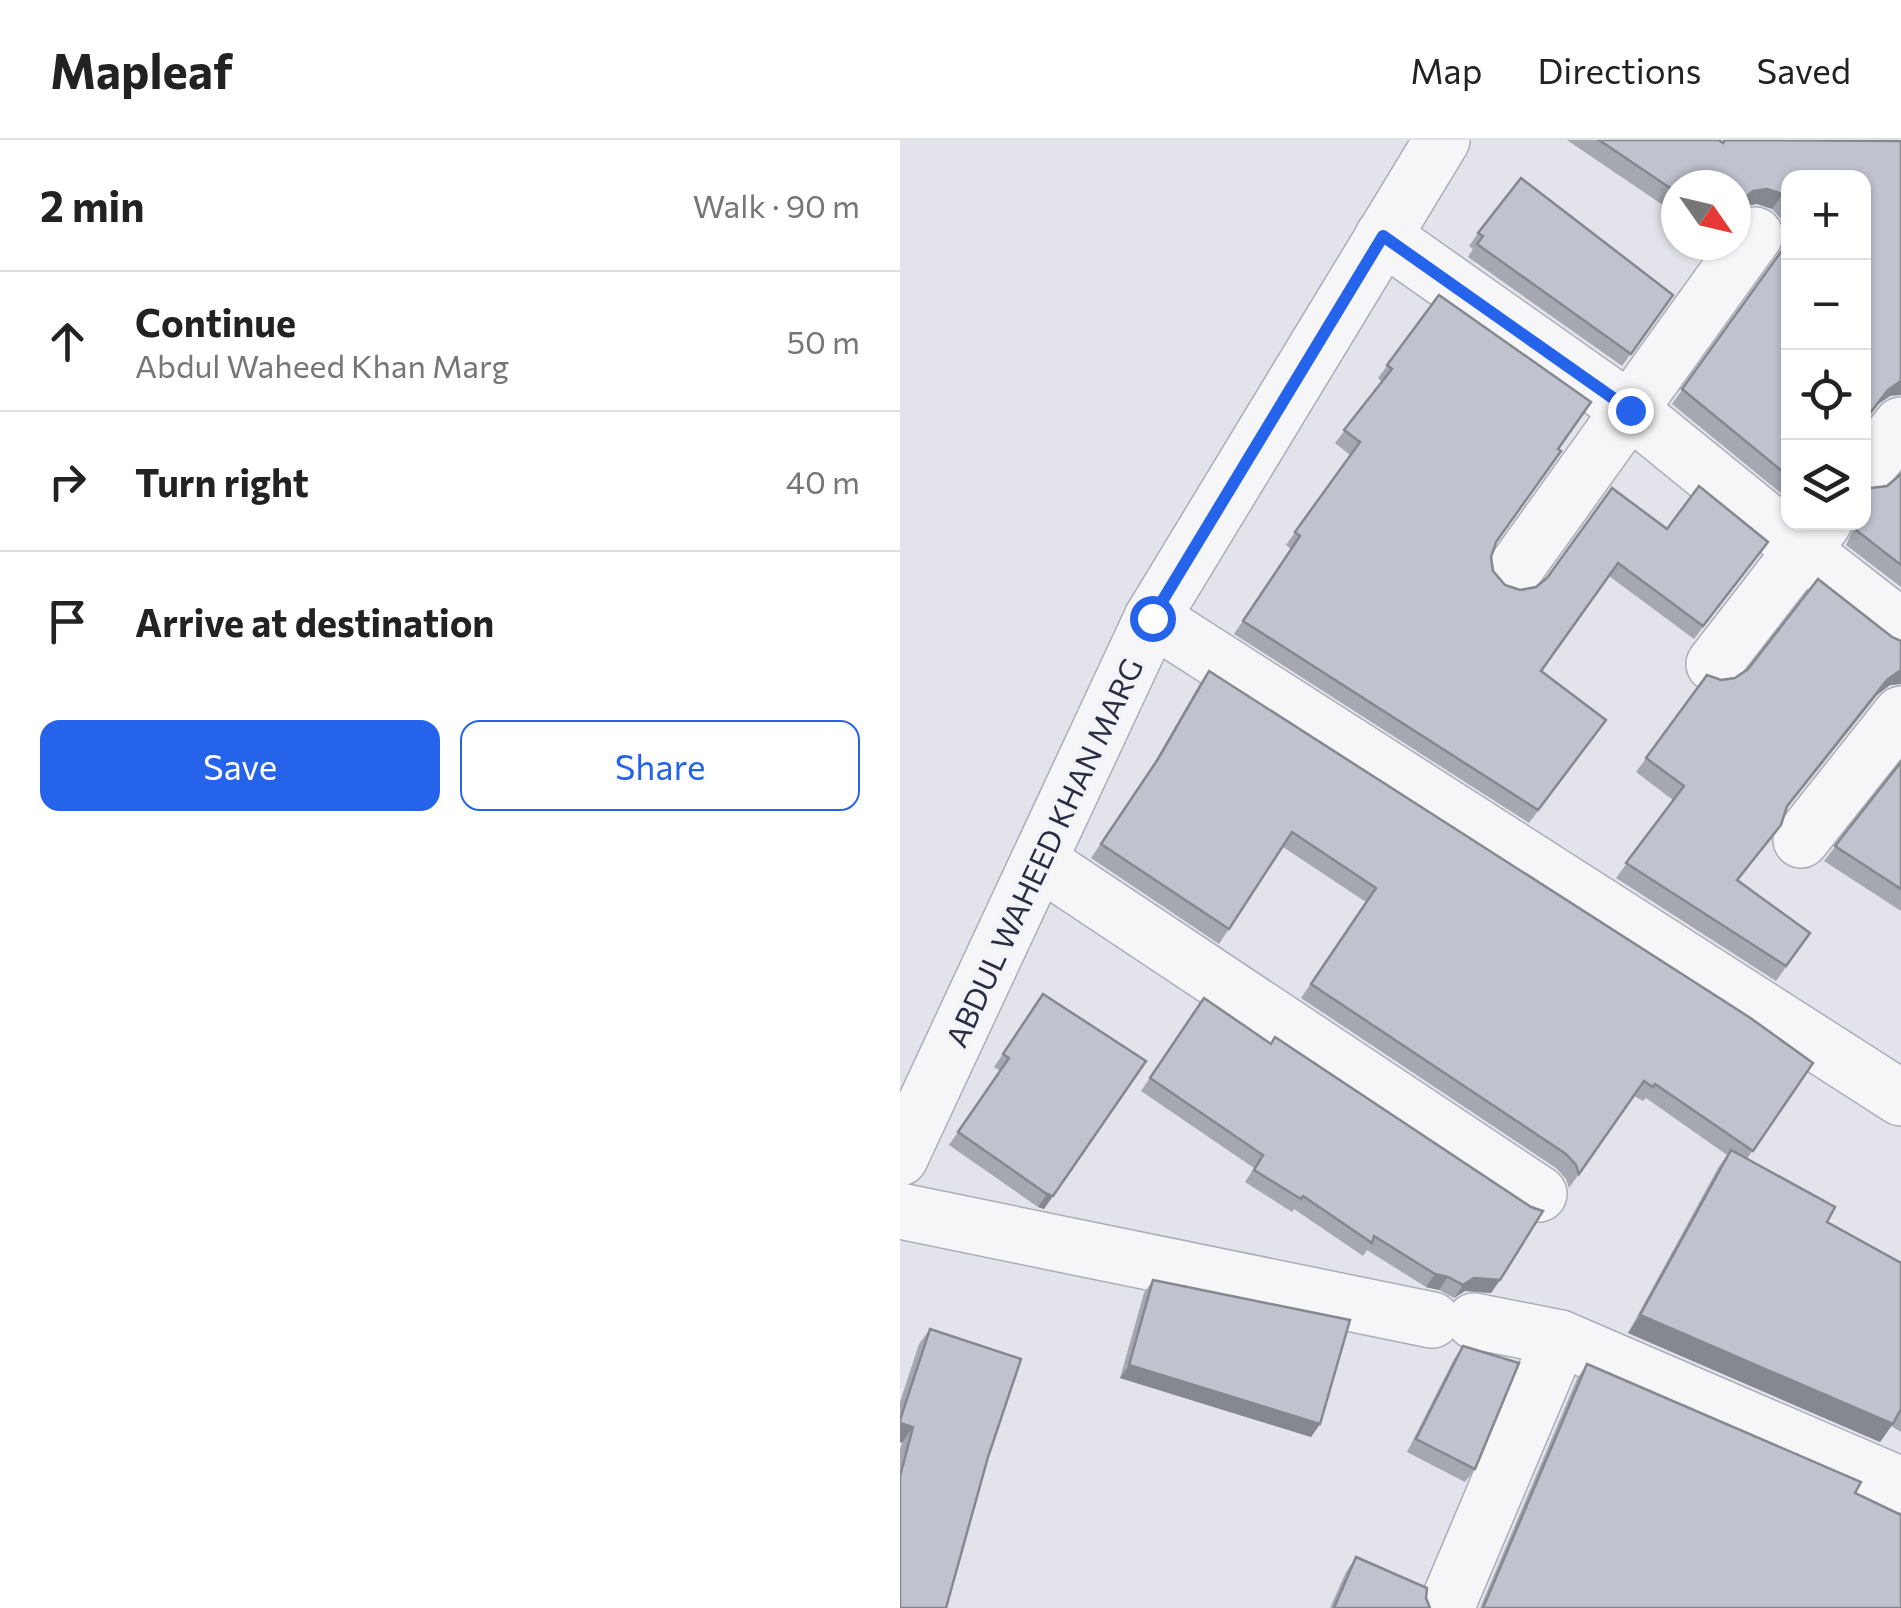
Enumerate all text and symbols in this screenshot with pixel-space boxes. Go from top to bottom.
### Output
text: Mapleaf [50,40,233,99]
text: Map [1410,48,1482,91]
text: Directions [1537,48,1702,91]
text: Saved [1757,48,1851,91]
north arrow [1661,170,1751,260]
map controls [1781,170,1871,530]
button: + [1781,170,1871,260]
text: 2 min [40,179,145,231]
text: Walk · 90 m [693,185,860,225]
button: − [1781,260,1871,350]
text: Continue [135,298,296,345]
icon: ahead [40,314,95,369]
text: 50 m [787,321,860,361]
text: Abdul Waheed Khan Marg [135,345,509,385]
button: locate [1781,350,1871,440]
route end [1608,388,1654,434]
button: layers [1781,440,1871,530]
icon: right [40,454,95,509]
text: Turn right [135,458,309,505]
text: 40 m [786,461,860,501]
icon: arrive [40,594,95,649]
route start [1130,596,1176,642]
text: Arrive at destination [135,598,494,645]
street label: ABDUL WAHEED KHAN MARG [936,652,1150,1052]
button: Save [40,720,440,811]
button: Share [460,720,860,811]

